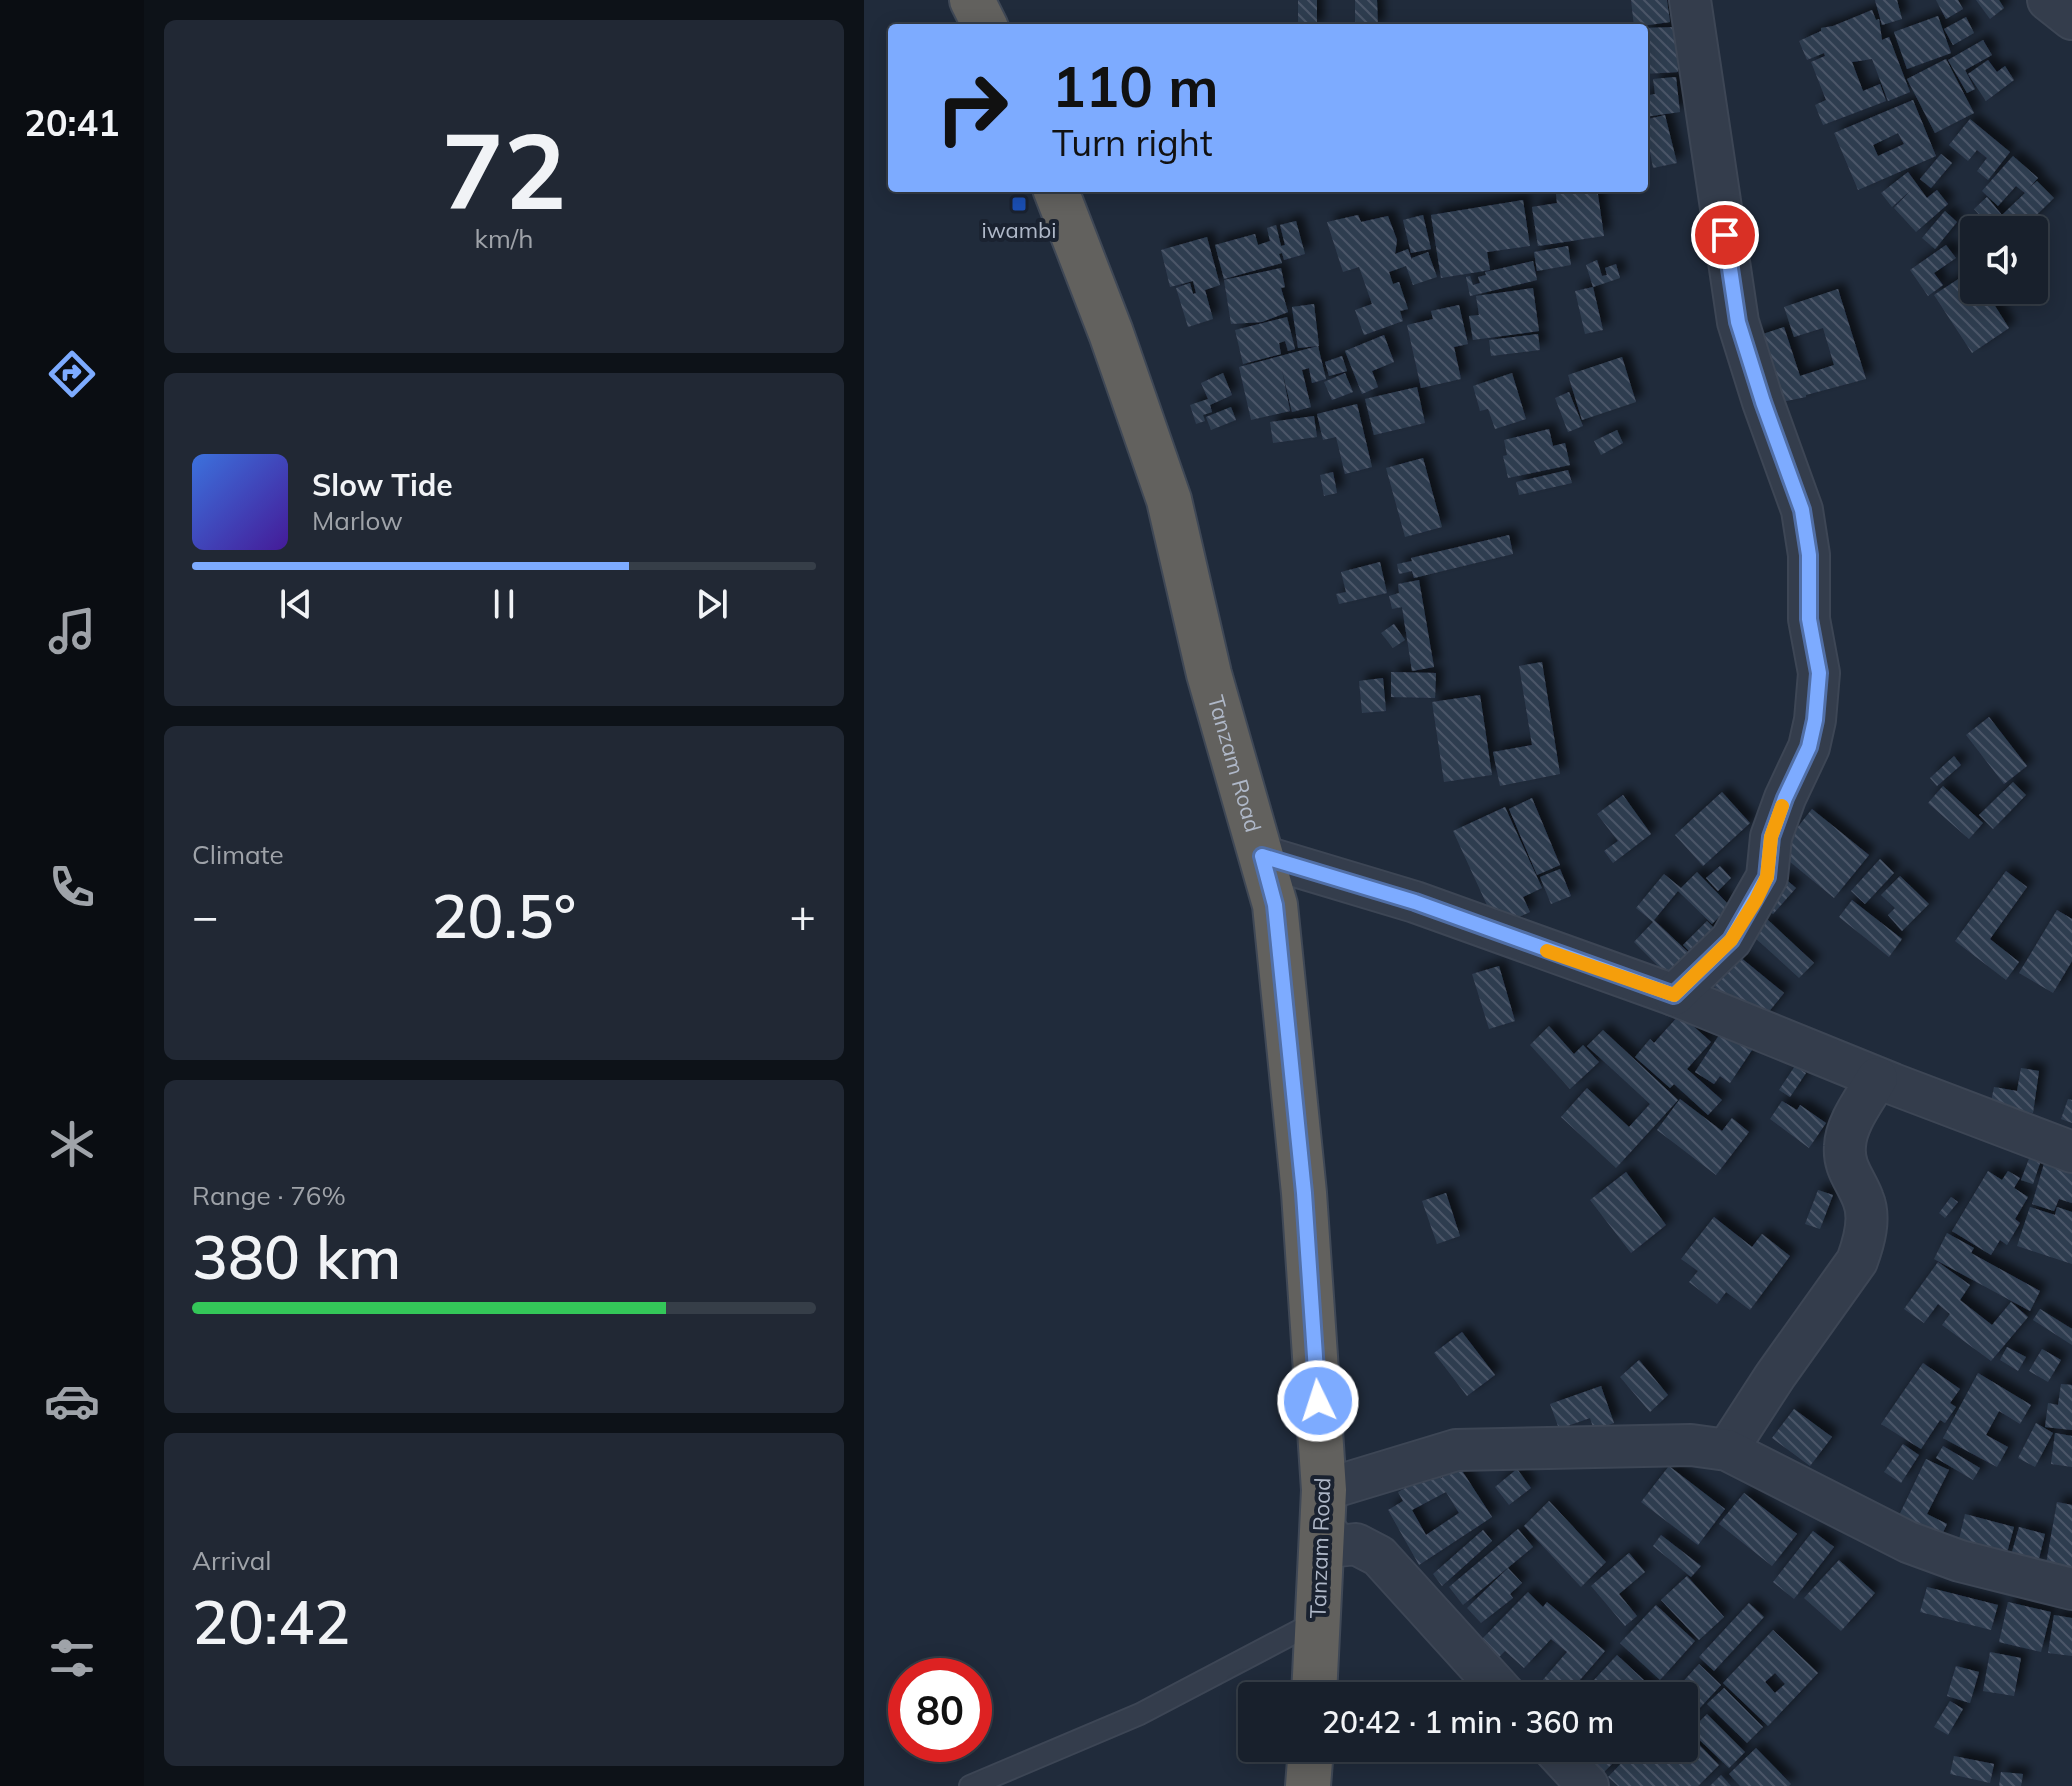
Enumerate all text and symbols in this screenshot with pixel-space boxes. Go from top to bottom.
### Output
text: 110 m [1052,51,1219,121]
icon: right [920,56,1024,160]
text: 20:41 [24,100,120,145]
text: 72 [442,104,566,235]
text: Turn right [1052,120,1213,165]
marker: iwambi [1010,195,1028,213]
pin [1691,201,1759,269]
icon: arrive [1703,213,1747,257]
place label: iwambi [981,216,1057,244]
map controls [1960,216,2048,304]
button: sound [1960,216,2048,304]
text: km/h [475,222,533,255]
icon: directions [44,346,100,402]
text: Slow Tide [312,466,453,504]
text: Marlow [312,504,403,537]
icon: previous [274,582,318,626]
icon: pause [482,582,526,626]
icon: next [690,582,734,626]
icon: music [44,603,100,659]
street label: Tanzam Road [1202,692,1267,835]
text: Climate [192,838,284,871]
icon: phone [44,859,100,915]
text: 20.5° [432,878,576,953]
text: − [192,888,218,943]
text: + [790,888,816,943]
icon: climate [44,1116,100,1172]
text: Range · 76% [192,1179,346,1212]
text: 380 km [192,1219,401,1294]
position arrow [1276,1359,1360,1443]
icon: car [44,1373,100,1429]
street label: Tanzam Road [1304,1477,1336,1619]
text: Arrival [192,1544,272,1577]
text: 20:42 [192,1584,350,1659]
icon: filters [44,1630,100,1686]
speed limit sign: 80 [888,1658,992,1762]
text: 20:42 · 1 min · 360 m [1322,1703,1614,1741]

